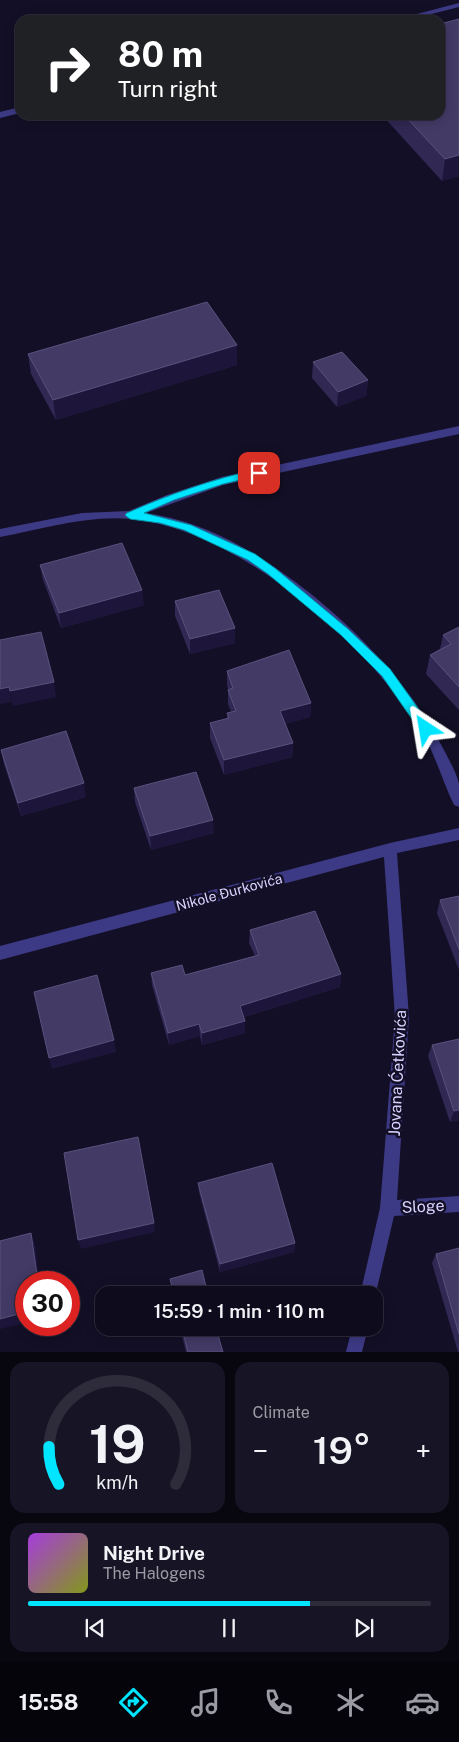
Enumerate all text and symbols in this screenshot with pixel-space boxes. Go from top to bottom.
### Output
text: 80 m [118,34,203,75]
icon: right [35,35,100,100]
text: Turn right [118,76,218,102]
pin [238,452,280,494]
icon: arrive [245,459,273,487]
position arrow [399,702,451,754]
street label: Nikole Đurkovića [174,870,284,914]
street label: Jovana Ćetkovića [384,1009,410,1137]
street label: Sloge [401,1196,445,1217]
speed limit sign: 30 [15,1271,80,1336]
text: 15:59 · 1 min · 110 m [153,1300,325,1322]
text: Climate [253,1403,310,1422]
text: 19 [89,1414,146,1475]
text: 19° [313,1428,371,1473]
text: − [253,1434,268,1467]
text: + [415,1434,431,1467]
text: km/h [96,1472,138,1493]
text: Night Drive [103,1542,205,1564]
text: The Halogens [103,1564,205,1583]
icon: previous [81,1614,109,1642]
icon: pause [215,1614,243,1642]
icon: next [350,1614,378,1642]
icon: directions [116,1685,151,1720]
icon: music [188,1685,223,1720]
icon: phone [261,1685,296,1720]
icon: climate [333,1685,368,1720]
icon: car [405,1685,440,1720]
text: 15:58 [19,1689,78,1715]

